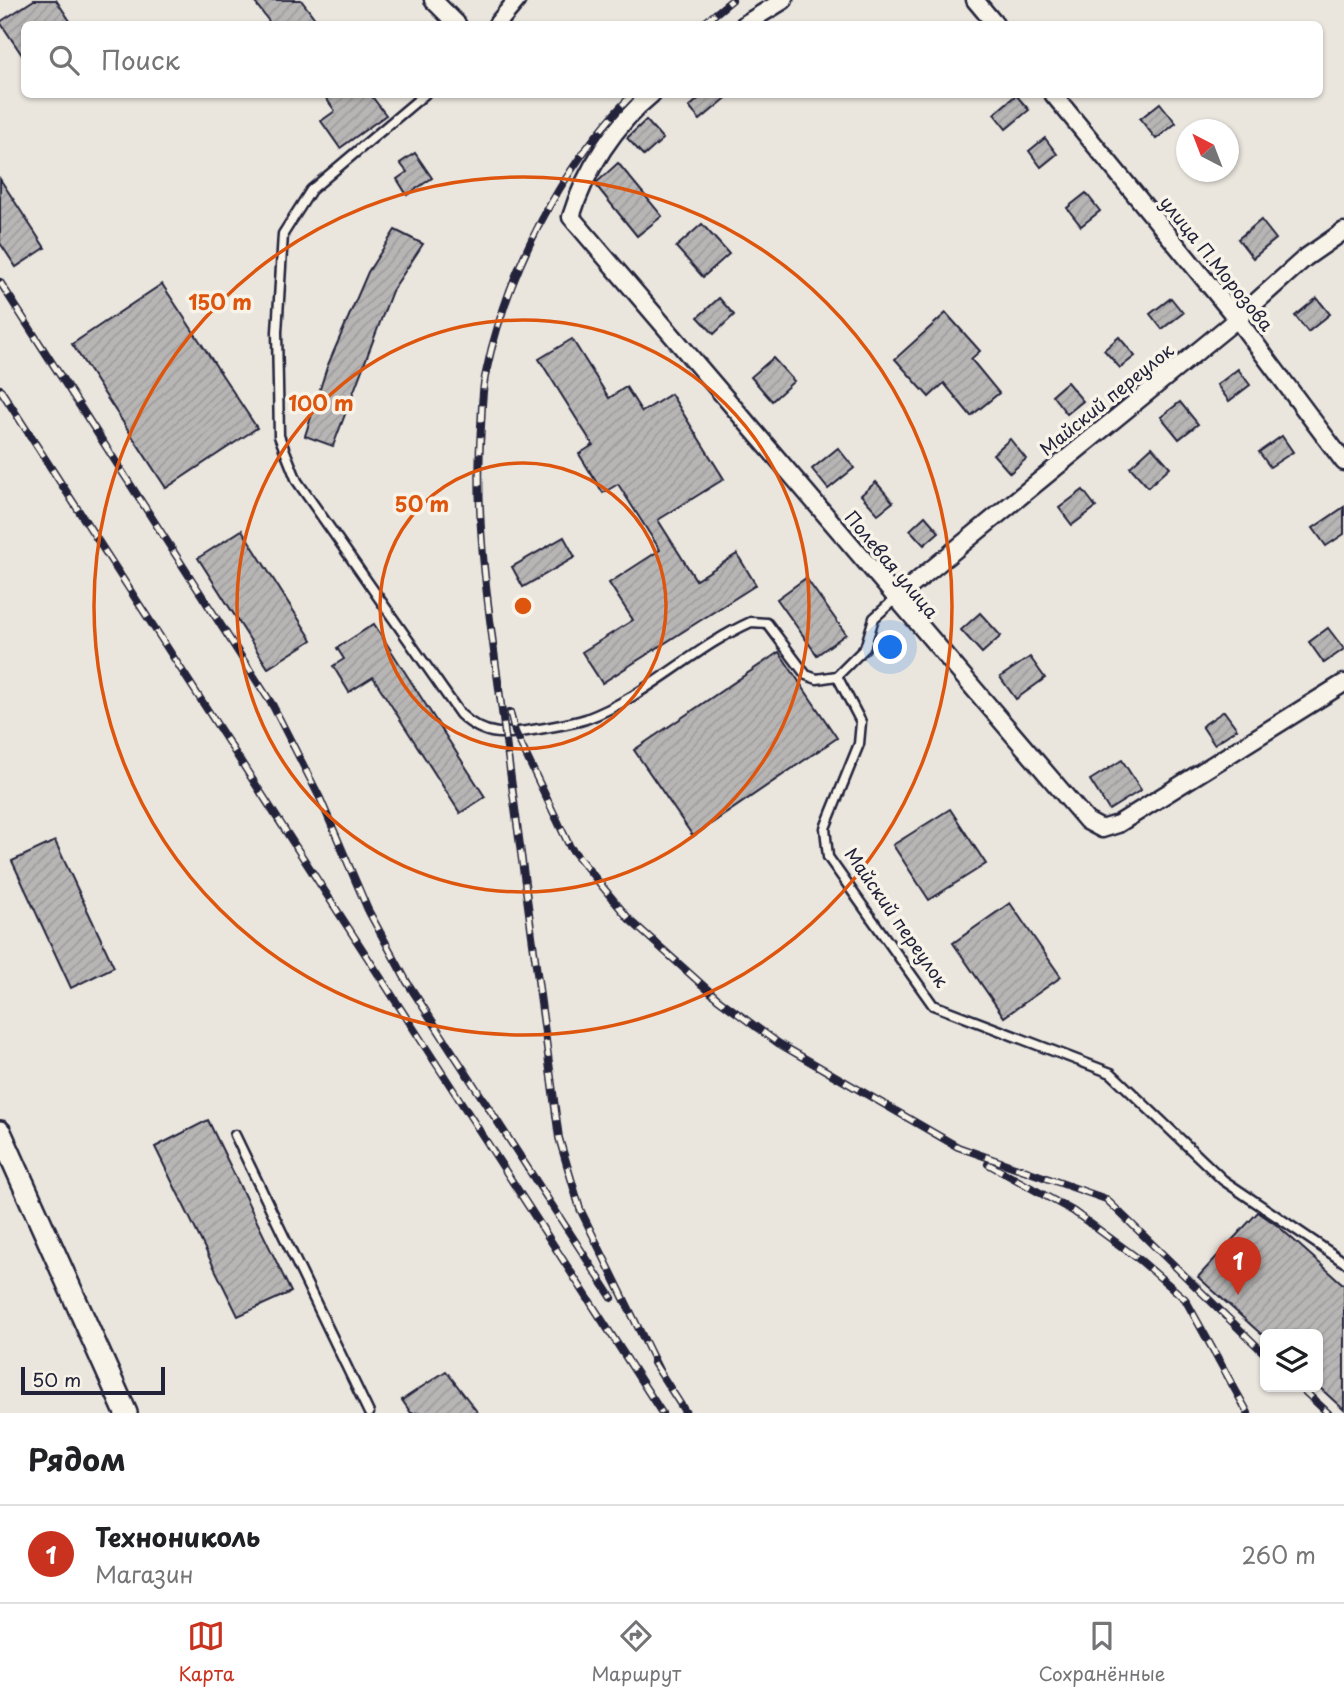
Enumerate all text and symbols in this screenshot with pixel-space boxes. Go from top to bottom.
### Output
search box [21,21,1323,98]
text: Поиск [101,40,180,79]
icon: search [45,41,83,79]
north arrow [1176,119,1239,182]
street label: улица П.Морозова [1154,190,1281,337]
text: 150 m [188,285,252,317]
street label: Майский переулок [1033,336,1179,461]
text: 100 m [288,386,354,418]
text: 50 m [395,487,449,519]
street label: Полевая улица [839,504,946,624]
centre of rings [511,594,535,618]
your location [873,630,907,664]
street label: Майский переулок [839,842,956,993]
pin: 1 [1215,1237,1261,1295]
map controls [1260,1329,1323,1392]
button: layers [1260,1329,1323,1392]
scale bar [21,1364,164,1396]
text: 50 m [32,1365,81,1393]
text: Рядом [28,1436,126,1481]
text: Технониколь [95,1517,260,1556]
text: 1 [46,1537,57,1572]
text: 260 m [1241,1537,1316,1572]
text: Магазин [95,1556,194,1591]
tab: Карта [179,1617,234,1687]
tab: Маршрут [591,1617,681,1687]
tab: Сохранённые [1038,1617,1165,1687]

